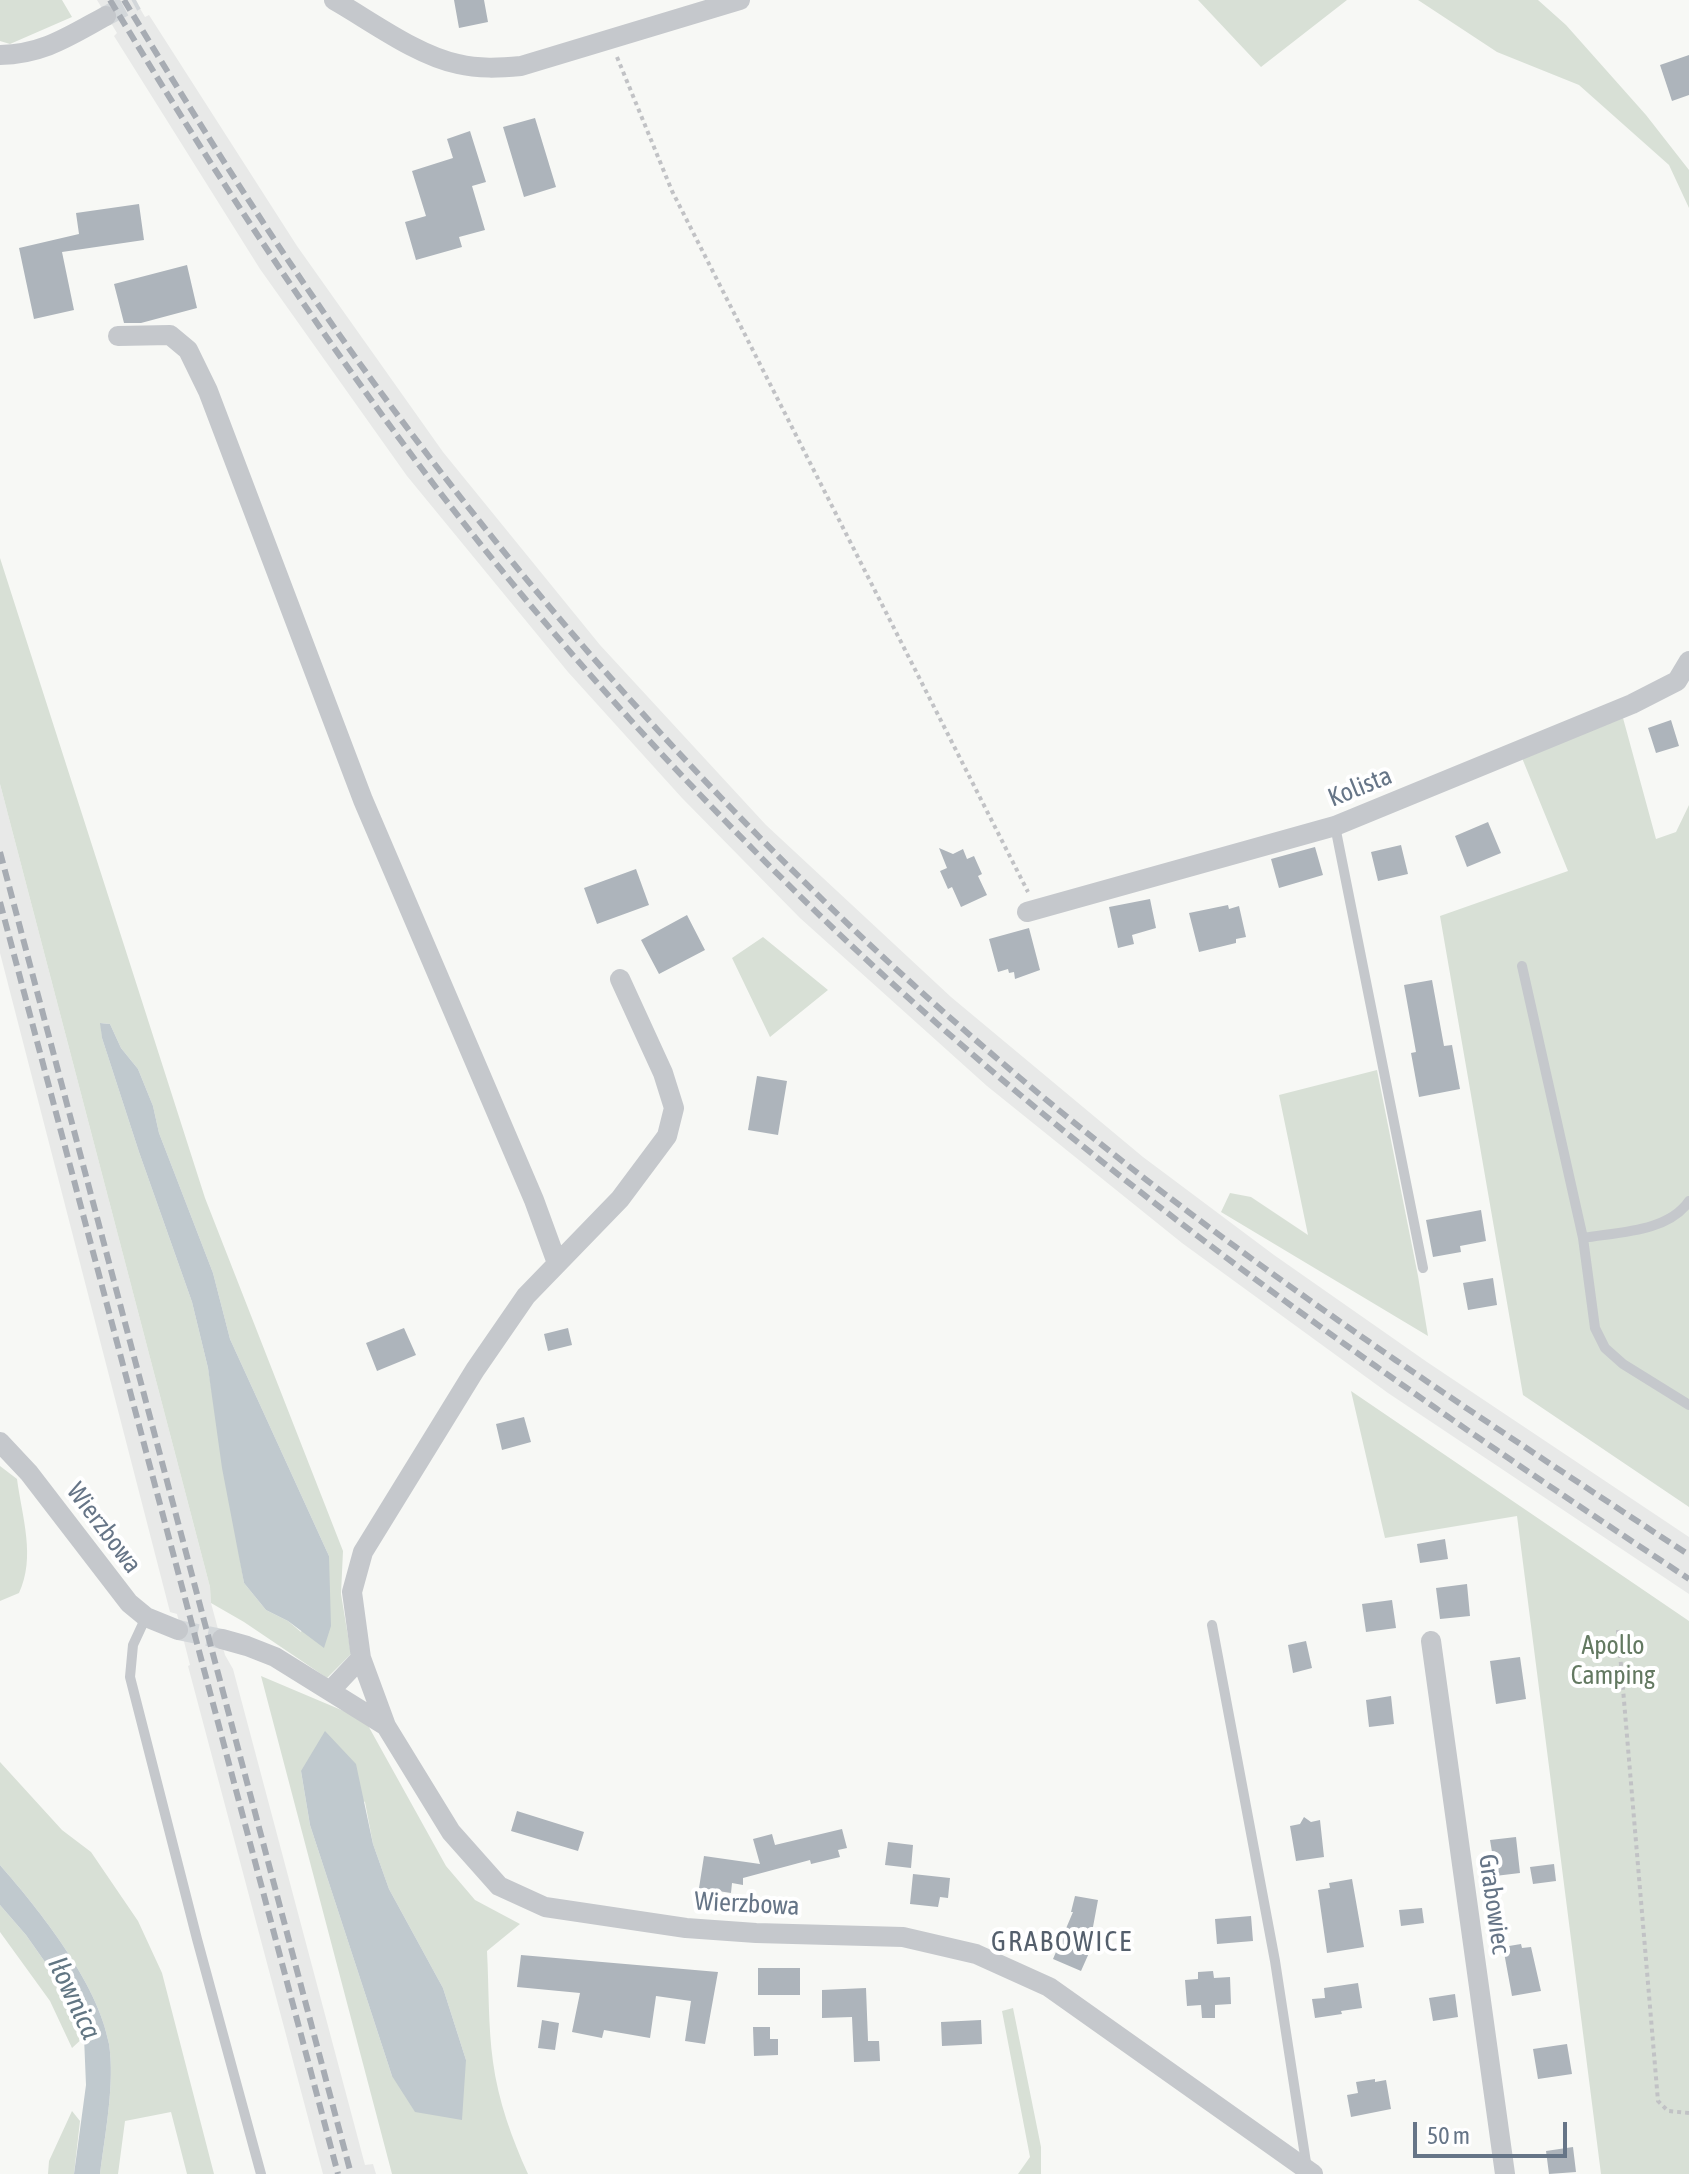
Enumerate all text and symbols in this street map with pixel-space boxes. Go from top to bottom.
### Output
street label: Kolista [1324,760,1396,814]
street label: Wierzbowa [60,1477,148,1579]
park label: Apollo Camping [1571,1630,1655,1692]
street label: Grabowiec [1472,1852,1516,1956]
street label: Wierzbowa [694,1886,800,1922]
district label: GRABOWICE [991,1925,1133,1959]
water label: Iłownica [40,1951,108,2045]
scale bar [1417,2106,1571,2156]
text: 50 m [1427,2122,1470,2149]

